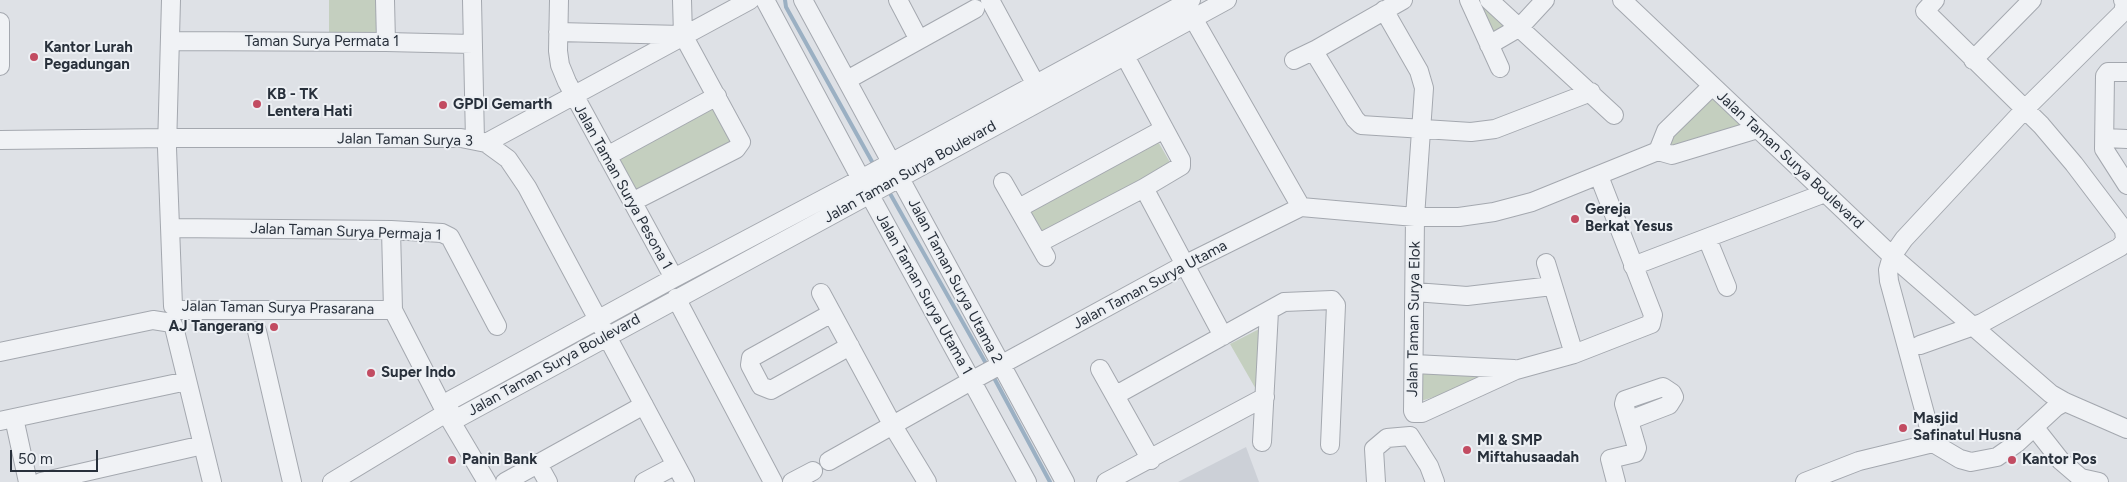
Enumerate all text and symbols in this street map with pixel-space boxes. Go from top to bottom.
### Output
street label: Taman Surya Permata 1 [245,33,399,51]
place label: Kantor Lurah Pegadungan [44,39,133,74]
marker: Kantor Lurah Pegadungan [28,51,40,63]
place label: KB - TK Lentera Hati [267,86,353,121]
street label: Jalan Taman Surya Boulevard [1713,87,1867,233]
place label: GPDI Gemarth [453,96,552,114]
marker: KB - TK Lentera Hati [251,98,263,110]
marker: GPDI Gemarth [437,99,449,111]
street label: Jalan Taman Surya Pesona 1 [570,101,676,273]
street label: Jalan Taman Surya Boulevard [821,117,999,227]
street label: Jalan Taman Surya 3 [337,130,473,150]
street label: Jalan Taman Surya Utama 2 [904,196,1006,366]
place label: Gereja Berkat Yesus [1585,201,1673,236]
street label: Jalan Taman Surya Utama 1 [872,210,976,378]
marker: Gereja Berkat Yesus [1569,213,1581,225]
street label: Jalan Taman Surya Permaja 1 [250,220,442,244]
street label: Jalan Taman Surya Utama [1070,237,1230,333]
street label: Jalan Taman Surya Elok [1404,241,1424,397]
street label: Jalan Taman Surya Prasarana [182,297,374,319]
street label: Jalan Taman Surya Boulevard [465,310,643,420]
place label: AJ Tangerang [169,318,264,336]
marker: AJ Tangerang [268,321,280,333]
place label: Super Indo [381,364,456,382]
marker: Super Indo [365,367,377,379]
place label: Masjid Safinatul Husna [1913,410,2022,445]
marker: Masjid Safinatul Husna [1897,422,1909,434]
place label: MI & SMP Miftahusaadah [1477,432,1579,467]
scale bar [12,440,100,472]
marker: MI & SMP Miftahusaadah [1461,444,1473,456]
text: 50 m [18,450,53,468]
place label: Panin Bank [462,451,537,469]
place label: Kantor Pos [2022,451,2097,469]
marker: Panin Bank [446,454,458,466]
marker: Kantor Pos [2006,454,2018,466]

